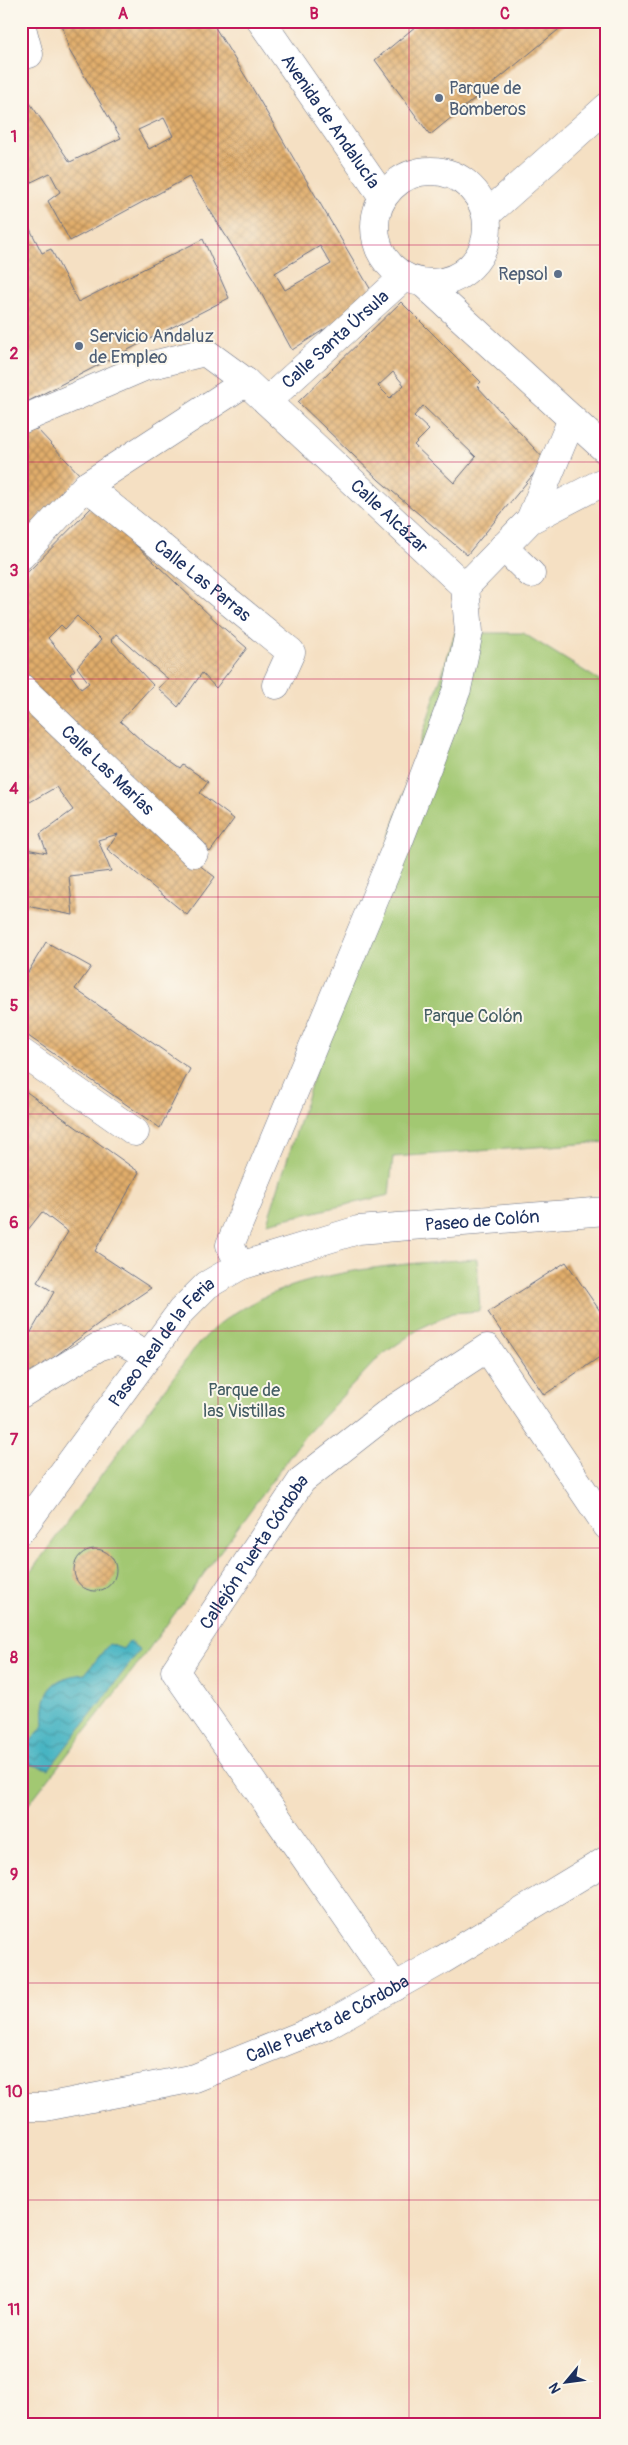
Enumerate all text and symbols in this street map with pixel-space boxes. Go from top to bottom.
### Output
text: A [118,4,129,24]
text: B [309,4,319,24]
text: C [500,4,510,24]
street label: Avenida de Andalucía [275,50,385,193]
place label: Parque de Bomberos [449,77,526,121]
marker: Parque de Bomberos [433,92,445,104]
text: 1 [11,127,17,147]
place label: Repsol [498,263,548,286]
marker: Repsol [552,268,564,280]
street label: Calle Santa Úrsula [277,285,394,394]
place label: Servicio Andaluz de Empleo [89,325,214,369]
marker: Servicio Andaluz de Empleo [73,340,85,352]
text: 2 [10,344,19,364]
street label: Calle Alcázar [345,475,433,559]
street label: Calle Las Parras [149,535,255,627]
text: 3 [10,561,19,581]
street label: Calle Las Marías [56,720,159,820]
text: 4 [9,779,19,799]
text: 5 [10,996,19,1016]
park label: Parque Colón [423,1005,523,1028]
street label: Paseo de Colón [424,1205,540,1237]
text: 6 [9,1213,19,1233]
street label: Paseo Real de la Feria [104,1272,219,1412]
park label: Parque de las Vistillas [203,1379,285,1423]
text: 7 [10,1430,19,1450]
street label: Callejón Puerta Córdoba [195,1469,313,1634]
text: 8 [10,1648,18,1668]
text: 9 [10,1865,18,1885]
street label: Calle Puerta de Córdoba [243,1970,413,2068]
text: 10 [5,2082,23,2102]
text: 11 [8,2300,20,2320]
north arrow [540,2358,590,2408]
text: N [545,2380,565,2396]

